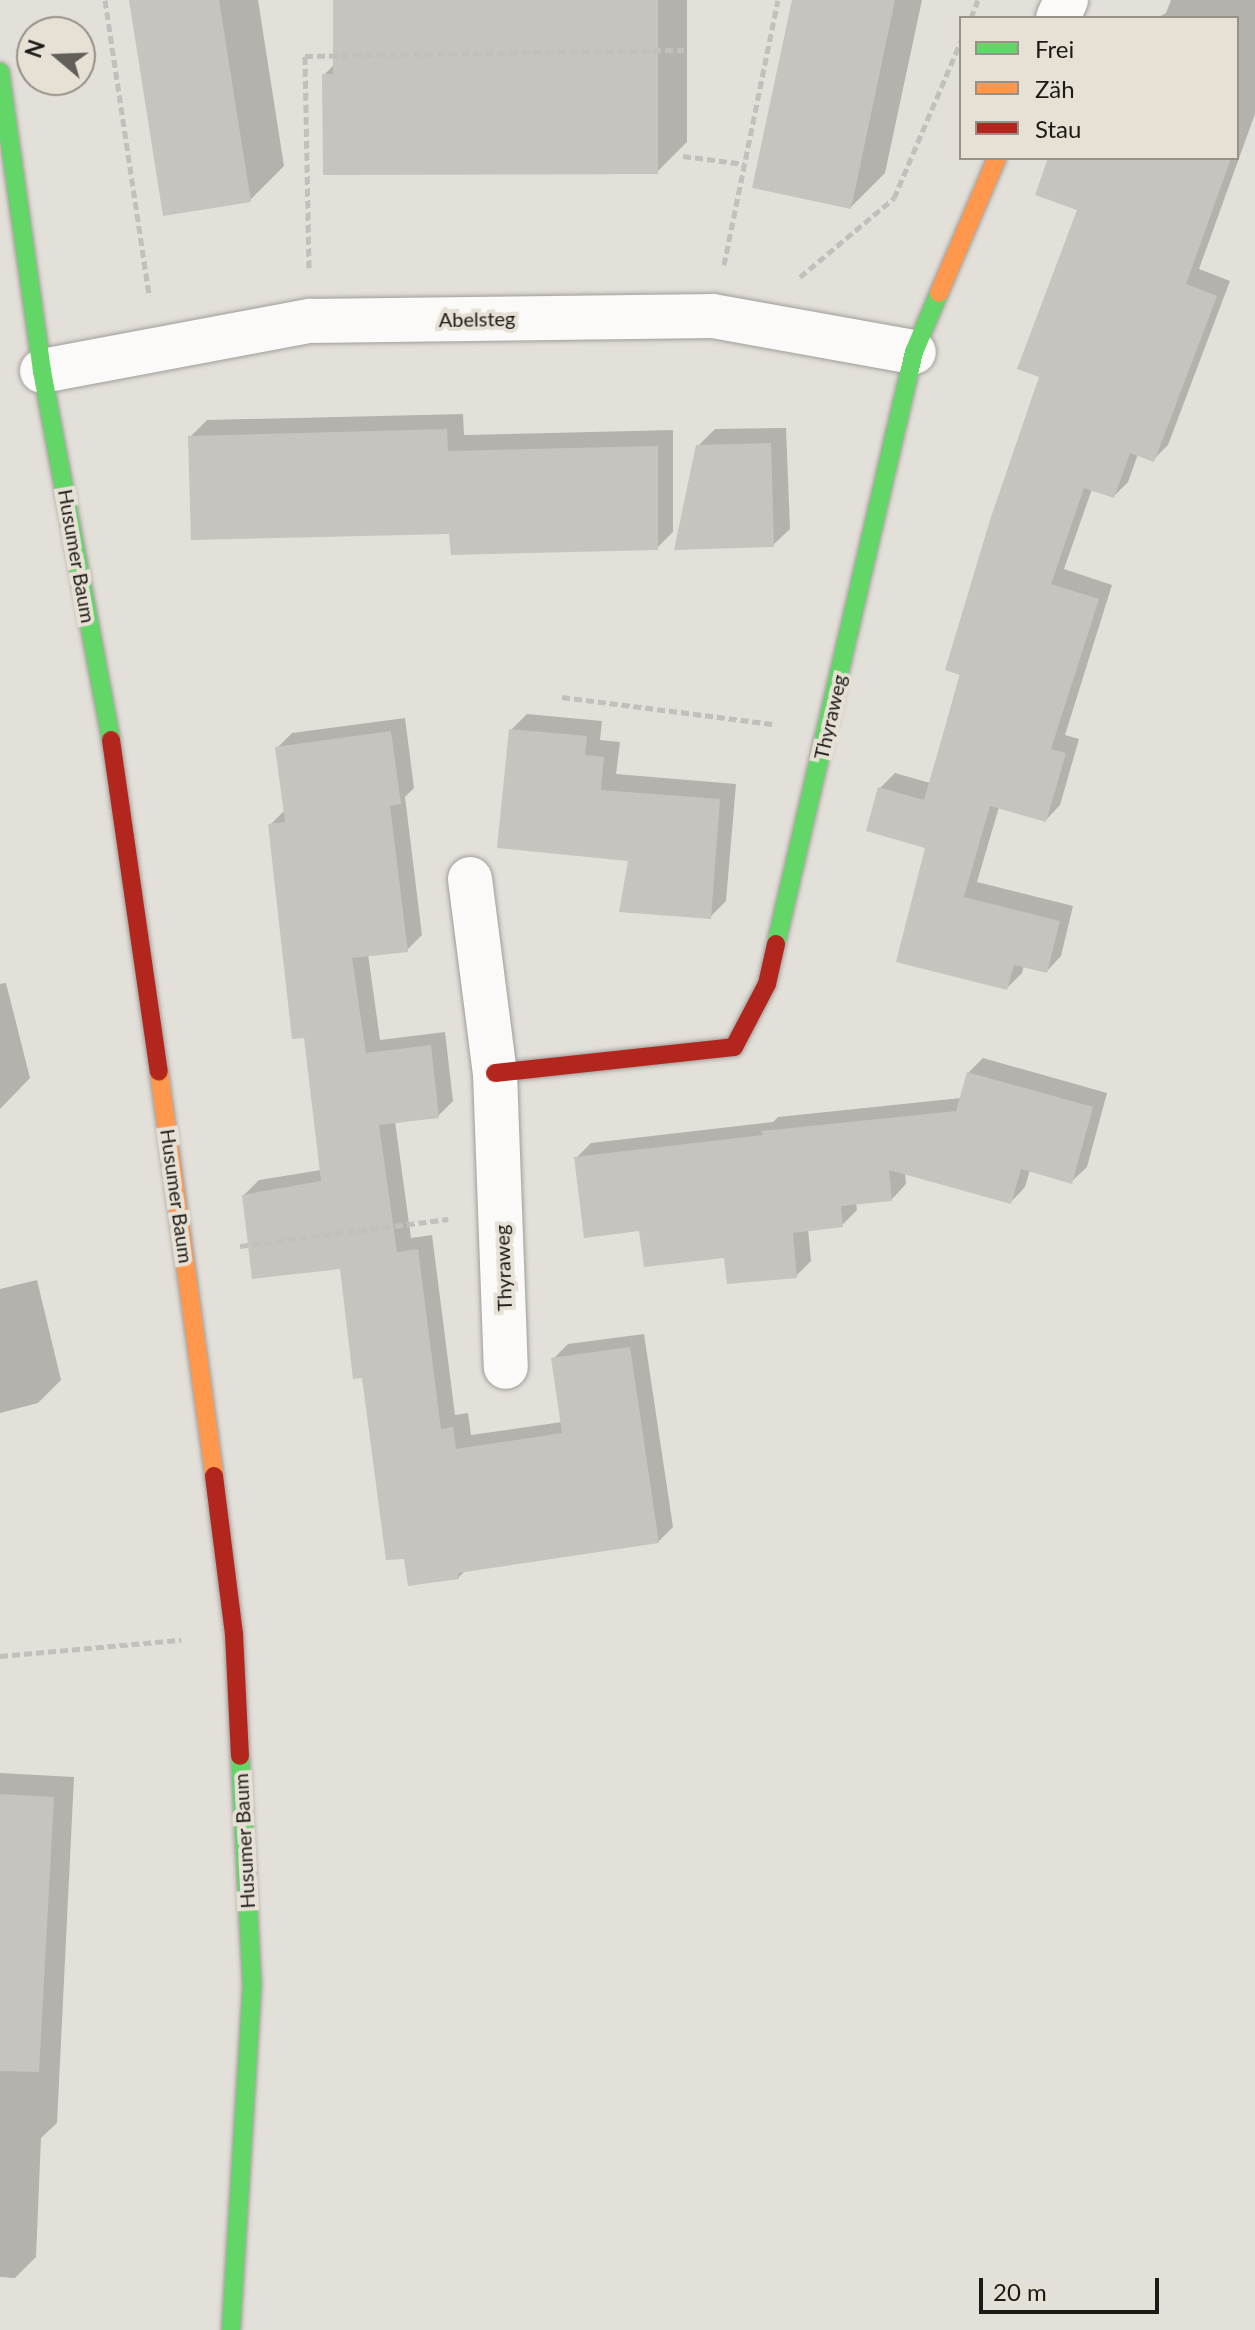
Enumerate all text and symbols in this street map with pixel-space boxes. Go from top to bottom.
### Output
north arrow [16,16,96,96]
legend [959,16,1239,160]
text: Frei [1035,34,1074,63]
text: N [19,36,50,61]
text: Zäh [1035,74,1075,103]
text: Stau [1035,114,1081,143]
street label: Abelsteg [438,306,516,332]
street label: Husumer Baum [53,487,101,625]
street label: Thyraweg [809,672,851,762]
street label: Husumer Baum [156,1127,198,1265]
street label: Thyraweg [489,1224,517,1312]
street label: Husumer Baum [228,1773,260,1909]
scale bar [983,2262,1163,2312]
text: 20 m [993,2277,1047,2306]

